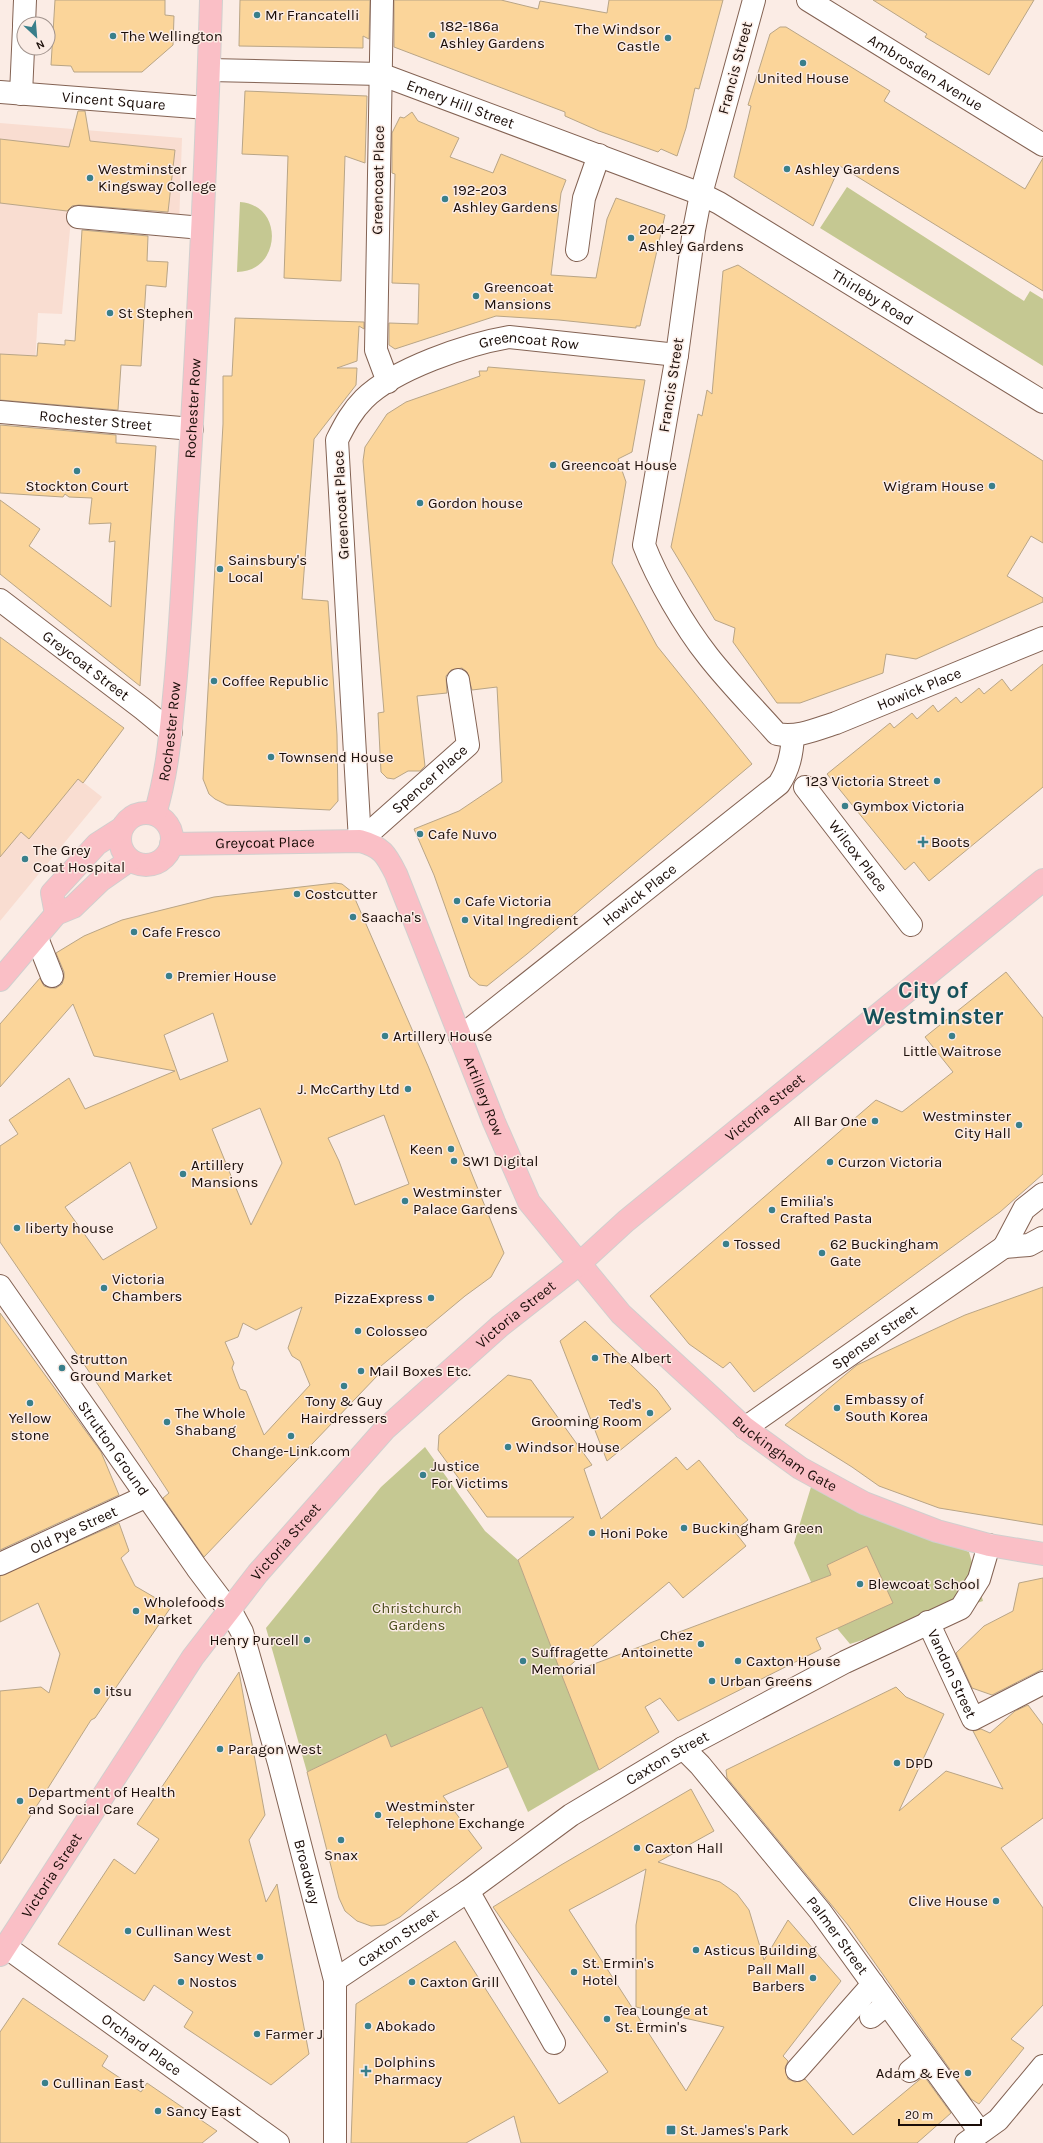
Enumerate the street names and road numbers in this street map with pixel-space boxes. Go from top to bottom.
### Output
street label: Francis Street [714,19,756,116]
street label: Ambrosden Avenue [865,30,986,115]
street label: Emery Hill Street [404,76,517,133]
street label: Vincent Square [61,88,166,114]
street label: Greencoat Place [368,125,388,235]
street label: Thirleby Road [828,265,917,329]
street label: Greencoat Row [477,328,580,353]
street label: Francis Street [655,336,687,434]
street label: Rochester Row [181,358,205,459]
street label: Rochester Street [38,407,153,434]
street label: Greencoat Place [329,450,353,560]
street label: Greycoat Street [39,627,133,704]
street label: Howick Place [874,664,964,714]
street label: Rochester Row [154,681,184,783]
street label: Spencer Place [388,741,471,818]
street label: Wilcox Place [825,817,891,895]
street label: Greycoat Place [215,833,315,852]
street label: Howick Place [599,860,680,930]
street label: Artillery Row [460,1054,508,1139]
street label: Victoria Street [721,1069,808,1145]
street label: Victoria Street [472,1277,559,1352]
street label: Spenser Street [828,1301,921,1374]
street label: Strutton Ground [74,1397,153,1499]
street label: Buckingham Gate [729,1412,840,1496]
street label: Victoria Street [247,1499,325,1584]
street label: Old Pye Street [27,1502,120,1558]
street label: Vandon Street [924,1626,981,1721]
street label: Caxton Street [623,1727,712,1789]
street label: Victoria Street [18,1829,86,1921]
street label: Broadway [290,1838,324,1906]
street label: Palmer Street [803,1893,872,1978]
street label: Caxton Street [355,1904,442,1971]
street label: Orchard Place [98,2010,185,2080]

